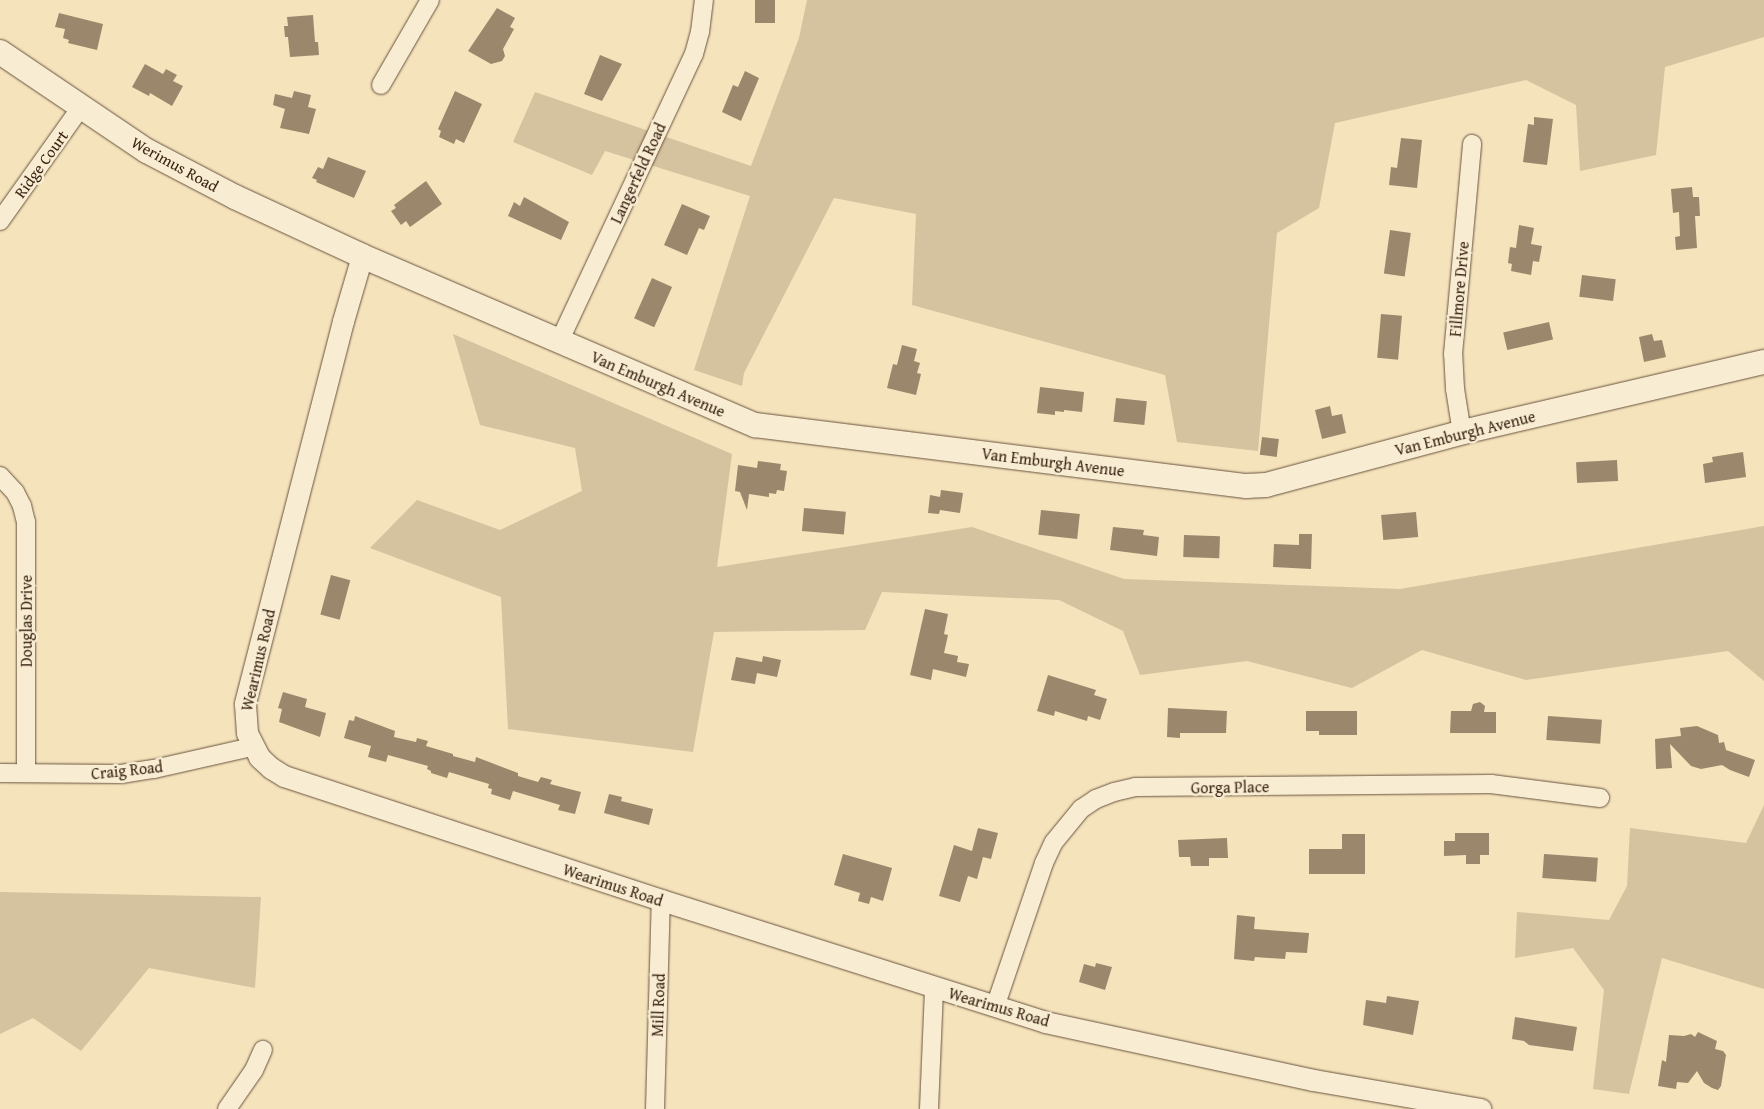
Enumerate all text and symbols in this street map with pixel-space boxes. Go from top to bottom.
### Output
street label: Langerfeld Road [606,120,670,226]
street label: Ridge Court [10,126,72,202]
street label: Werimus Road [128,132,222,196]
street label: Fillmore Drive [1445,240,1473,338]
street label: Van Emburgh Avenue [588,347,728,421]
street label: Van Emburgh Avenue [1393,406,1537,460]
street label: Van Emburgh Avenue [980,444,1126,480]
street label: Douglas Drive [16,575,36,667]
street label: Wearimus Road [237,607,279,713]
street label: Craig Road [90,757,164,783]
street label: Gorga Place [1191,777,1269,797]
street label: Wearimus Road [560,860,666,910]
street label: Mill Road [647,973,669,1037]
street label: Wearimus Road [946,983,1052,1031]

